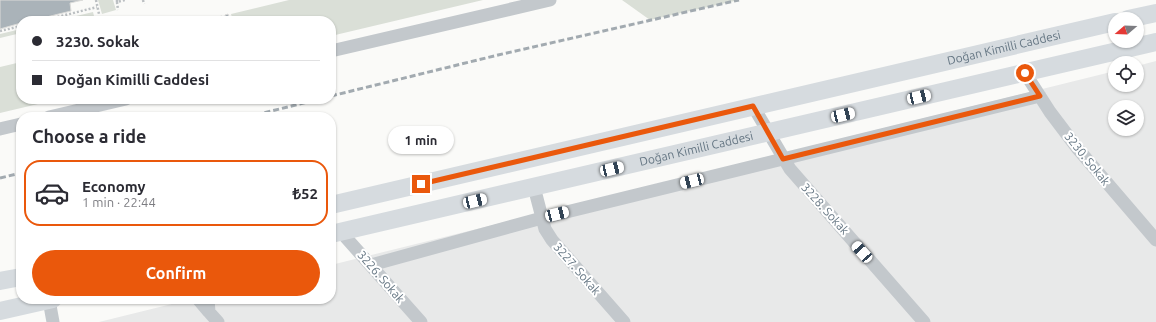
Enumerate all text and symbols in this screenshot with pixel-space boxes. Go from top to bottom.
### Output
north arrow [1108,12,1144,48]
map controls [1108,12,1144,136]
street label: Doğan Kimilli Caddesi [946,28,1062,67]
text: 3230. Sokak [56,33,140,50]
button: locate [1108,56,1144,92]
route start [1016,64,1034,82]
text: Doğan Kimilli Caddesi [56,71,209,88]
car [906,88,932,106]
button: layers [1108,100,1144,136]
car [830,106,856,124]
text: Choose a ride [32,126,146,146]
callout: 1 min [388,126,454,154]
street label: Doğan Kimilli Caddesi [638,129,754,168]
street label: 3230. Sokak [1062,130,1113,188]
text: 1 min [405,133,437,147]
car [599,160,625,178]
car [679,172,705,190]
icon: car [34,175,70,211]
route end [412,175,430,193]
text: Economy [82,178,146,195]
street label: 3228. Sokak [799,180,852,237]
text: ₺52 [292,185,318,202]
car [462,192,488,210]
text: 1 min · 22:44 [82,195,156,209]
car [544,205,570,223]
car [850,239,874,265]
street label: 3227. Sokak [551,240,603,297]
street label: 3226. Sokak [355,248,407,305]
button: Confirm [32,250,320,296]

